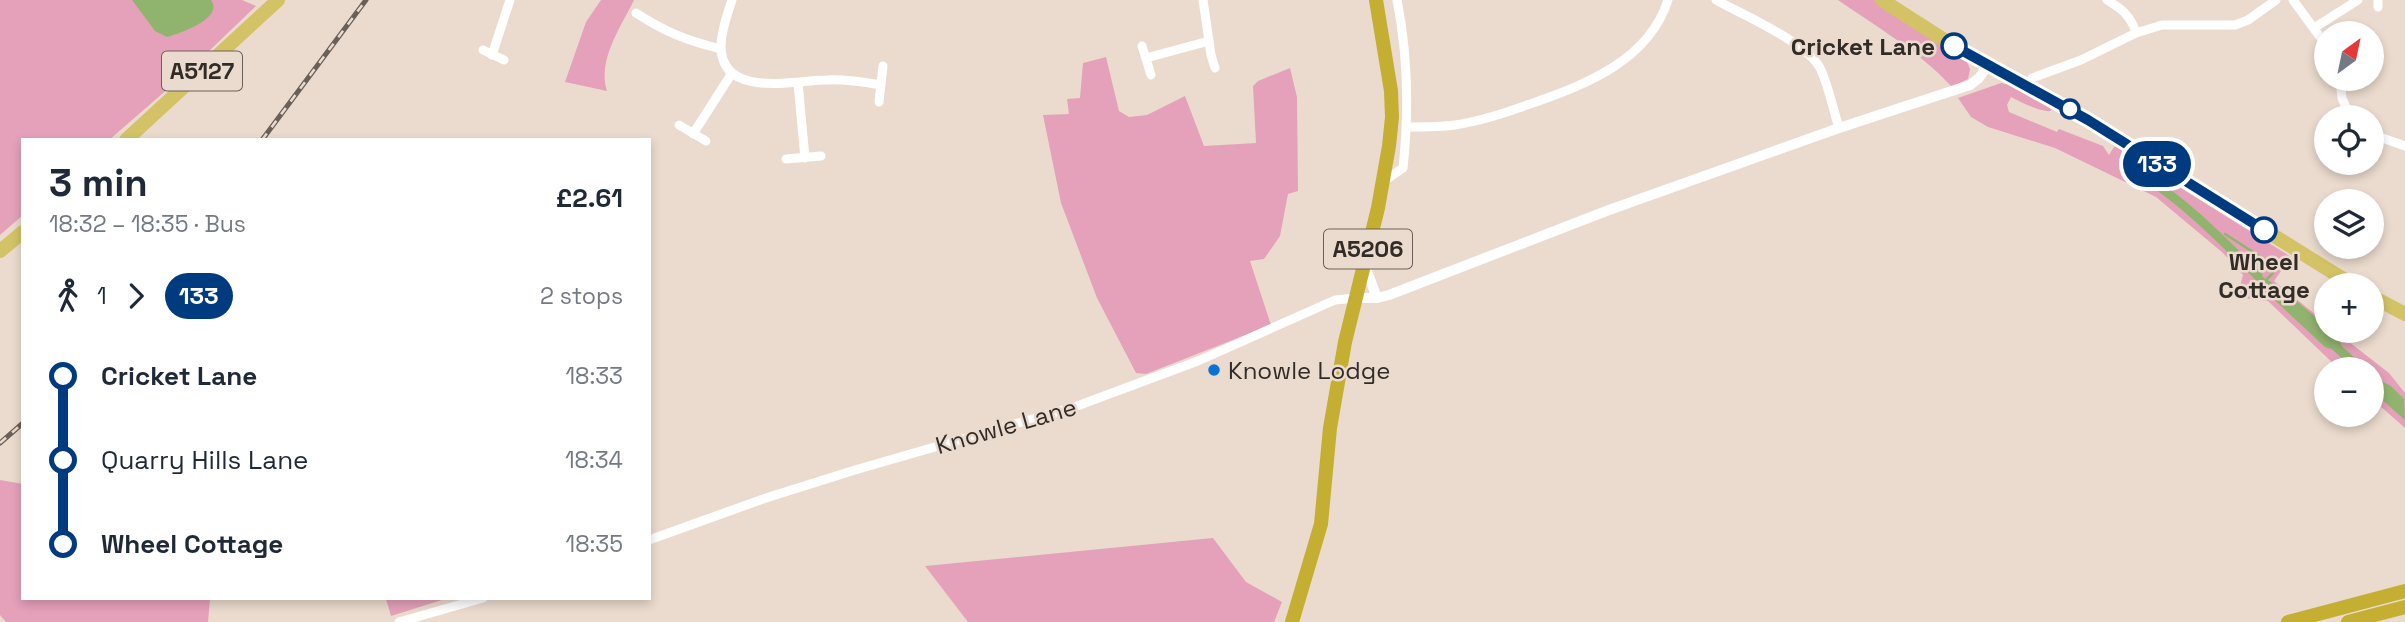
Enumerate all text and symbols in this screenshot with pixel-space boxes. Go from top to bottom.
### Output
north arrow [2314,21,2384,91]
map controls [2314,21,2384,427]
place label: Cricket Lane [1791,31,1935,62]
marker: Cricket Lane [1941,33,1967,59]
road number: A5127 [162,52,242,90]
unlabelled marker [2060,99,2080,119]
button: locate [2314,105,2384,175]
line badge: 133 [2117,141,2197,187]
text: 133 [2137,148,2177,179]
text: 3 min [49,159,148,207]
text: £2.61 [556,181,623,215]
button: layers [2314,189,2384,259]
text: 18:32 – 18:35 · Bus [49,209,246,239]
marker: Wheel Cottage [2251,217,2277,243]
road number: A5206 [1324,230,1412,268]
place label: Wheel Cottage [2218,246,2310,305]
button: + [2314,273,2384,343]
icon: walk [49,277,87,315]
icon: forward [117,277,155,315]
text: 133 [179,280,219,311]
text: 1 [97,281,107,311]
text: 2 stops [540,281,623,311]
place label: Knowle Lodge [1228,355,1390,386]
button: − [2314,357,2384,427]
text: Cricket Lane [101,359,257,393]
text: 18:33 [565,361,623,391]
marker: Knowle Lodge [1206,362,1222,378]
street label: Knowle Lane [932,391,1080,461]
text: Quarry Hills Lane [101,443,308,477]
text: 18:34 [565,445,623,475]
text: Wheel Cottage [101,527,283,561]
text: 18:35 [566,529,623,559]

